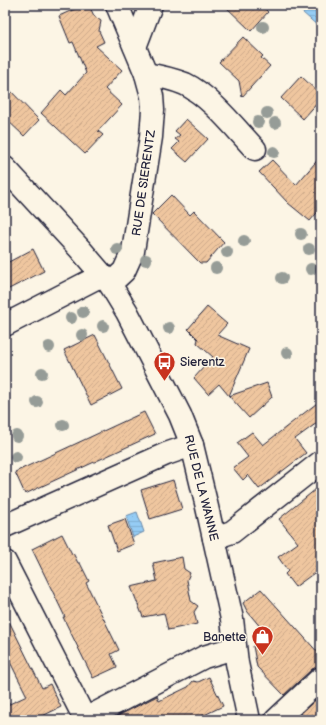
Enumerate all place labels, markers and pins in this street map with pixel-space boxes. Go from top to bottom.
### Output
bus stop icon: Sierentz [151,349,177,382]
place label: Sierentz [180,355,225,370]
shop icon: Banette [249,624,275,657]
place label: Banette [203,630,246,645]

